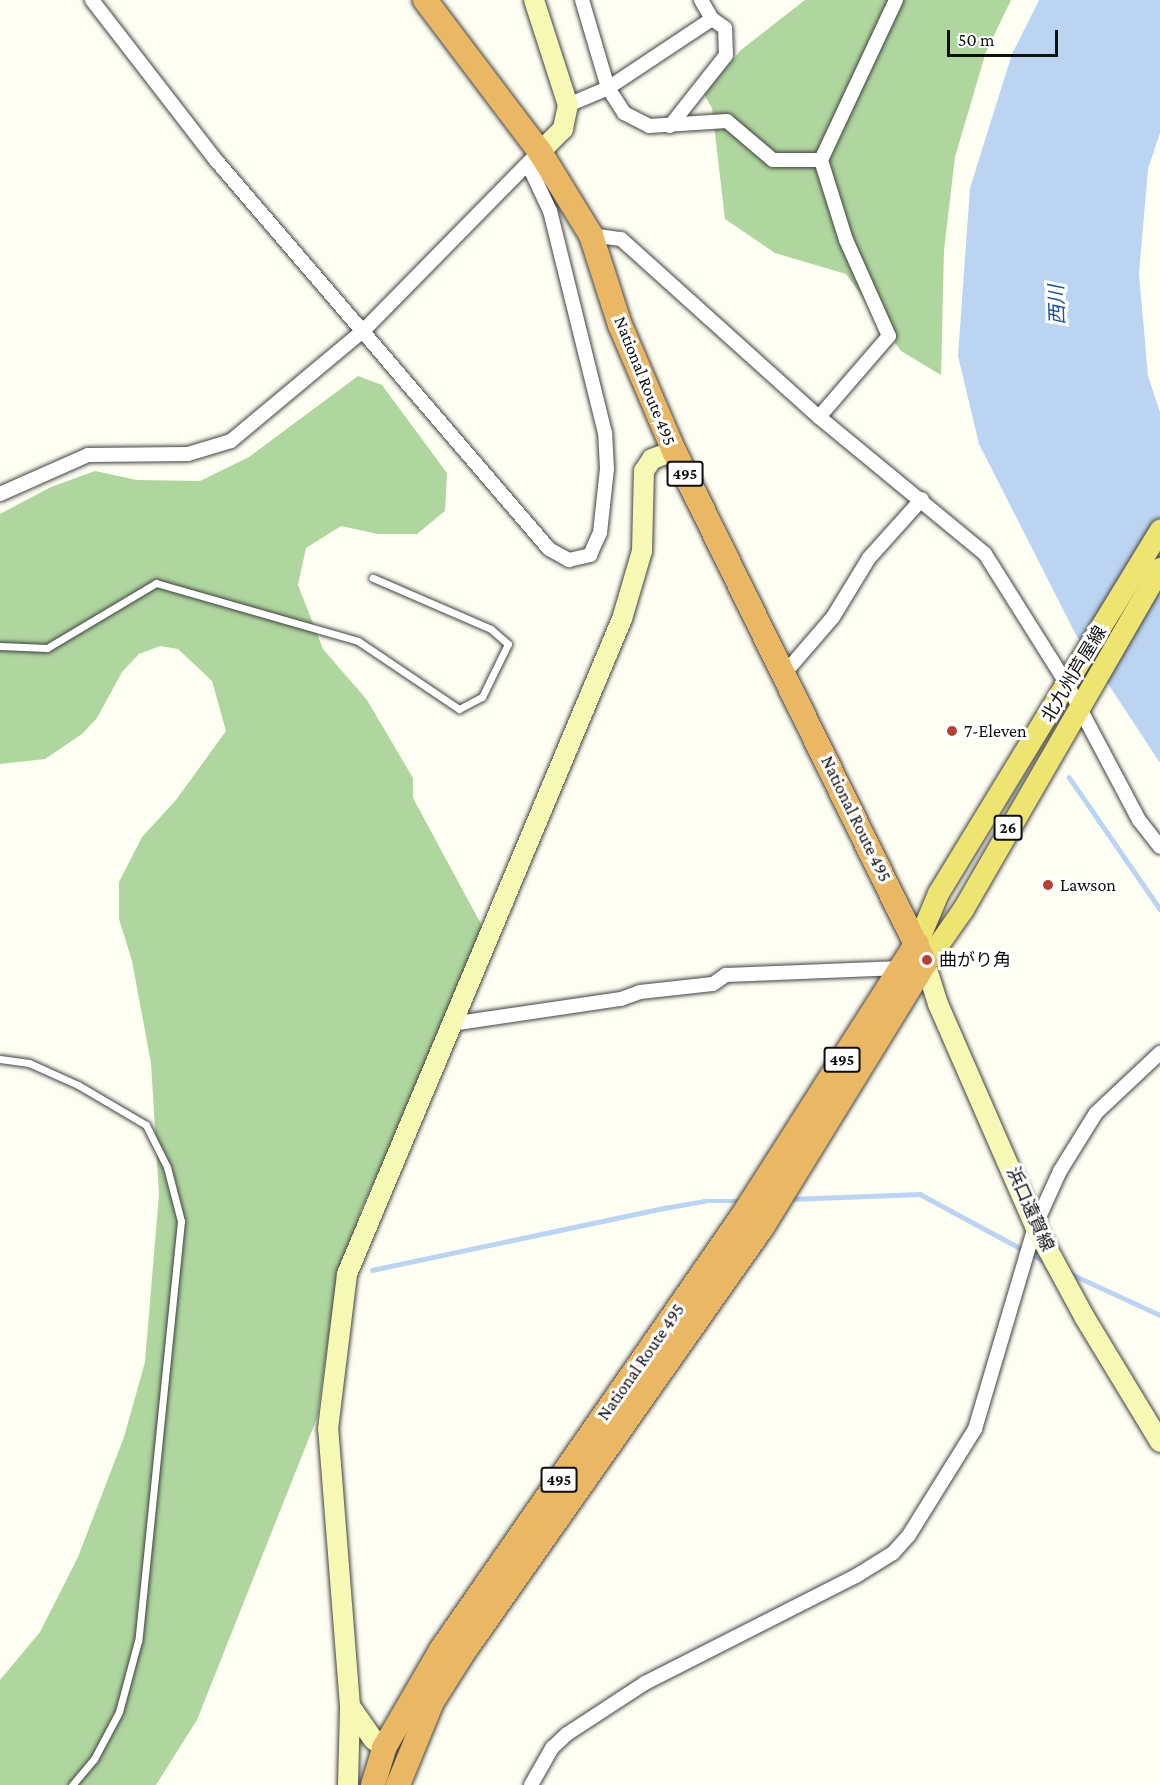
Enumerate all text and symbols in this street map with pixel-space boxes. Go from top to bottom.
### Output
scale bar [950,18,1061,56]
text: 50 m [958,30,995,50]
water label: 西川 [1044,285,1070,325]
street label: National Route 495 [609,313,681,449]
road number: 495 [666,461,704,487]
street label: 北九州芦屋線 [1037,622,1111,726]
place label: 7-Eleven [964,720,1027,742]
marker: 7-Eleven [945,724,959,738]
street label: National Route 495 [816,752,896,886]
road number: 26 [993,815,1023,841]
place label: Lawson [1060,874,1116,896]
marker: Lawson [1041,878,1055,892]
place label: 曲がり角 [939,949,1011,971]
marker: 曲がり角 [920,953,934,967]
road number: 495 [822,1047,862,1073]
street label: 浜口遠賀線 [1002,1163,1058,1255]
street label: National Route 495 [593,1299,689,1425]
road number: 495 [540,1467,578,1493]

